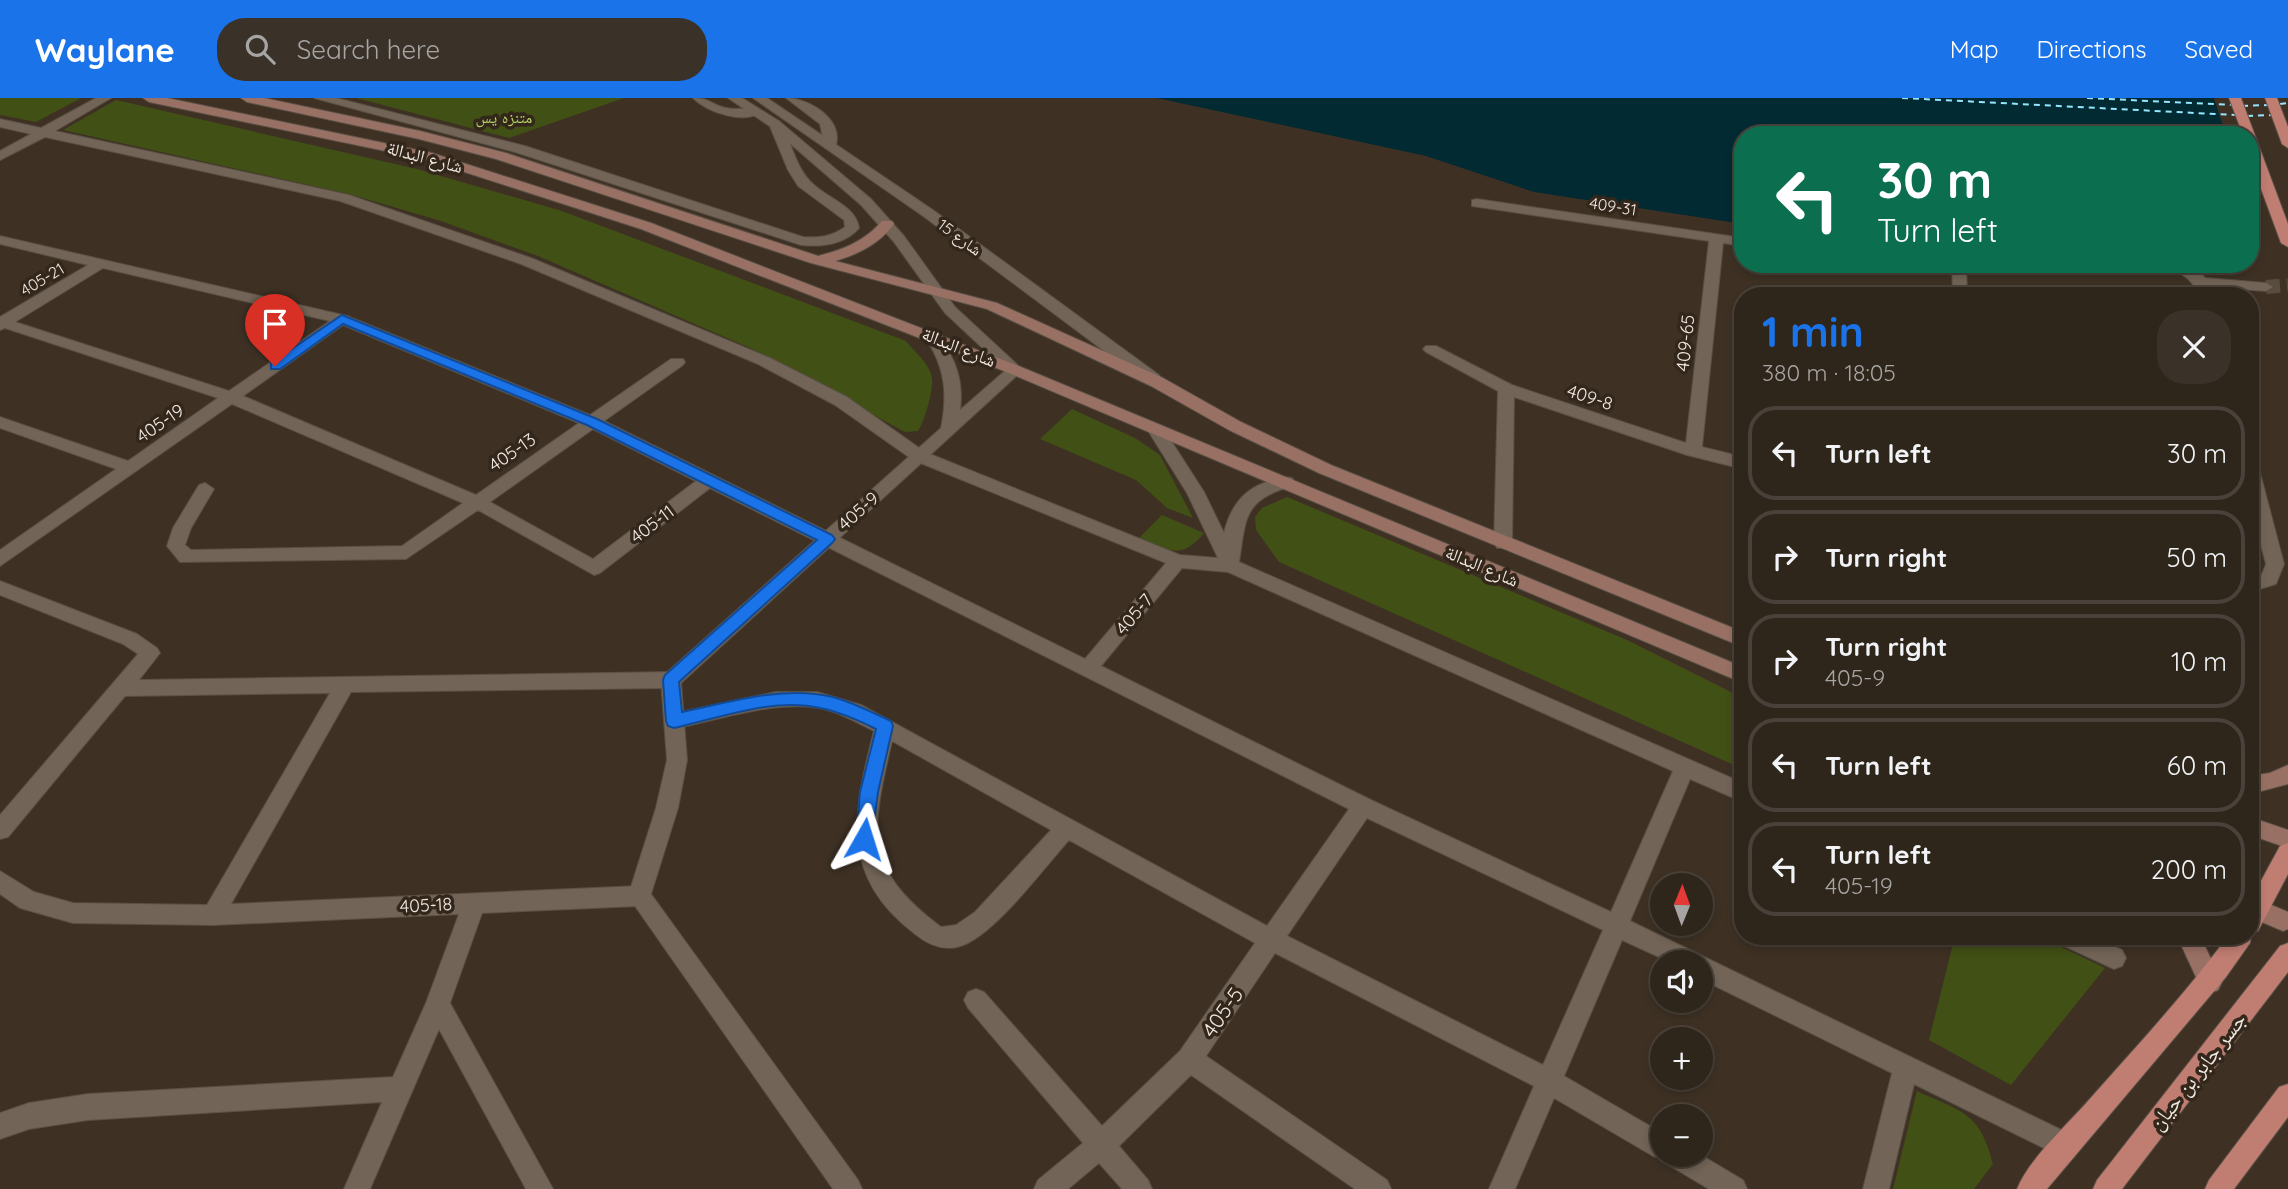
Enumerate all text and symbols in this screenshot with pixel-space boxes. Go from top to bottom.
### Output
search box [217,18,707,81]
text: Waylane [35,29,175,70]
icon: search [241,30,279,68]
text: Search here [297,33,440,66]
text: Map [1950,34,1999,64]
text: Directions [2037,34,2147,64]
text: Saved [2185,34,2253,64]
park label: متنزه يس [476,107,532,128]
street label: شارع البدالة [385,136,465,178]
text: 30 m [1877,149,1992,210]
icon: left [1762,154,1853,245]
street label: 409-31 [1588,192,1638,220]
text: Turn left [1877,210,1998,250]
street label: شارع 15 [934,214,986,260]
street label: 405-21 [16,258,68,300]
pin [245,294,305,366]
icon: arrive [256,305,294,343]
text: 1 min [1762,305,1864,358]
button: close [2157,310,2231,384]
street label: 409-65 [1671,314,1699,372]
street label: شارع البدالة [919,322,999,372]
text: 380 m · 18:05 [1762,358,1896,387]
street label: 409-8 [1564,379,1616,415]
street label: 405-19 [132,398,188,448]
street label: 405-13 [484,428,540,476]
icon: left [1766,434,1804,472]
text: Turn left [1825,437,1932,470]
text: 30 m [2167,437,2227,470]
street label: 405-9 [833,487,883,535]
street label: 405-11 [625,500,679,548]
icon: right [1766,538,1804,576]
street label: شارع البدالة [1442,540,1522,592]
text: Turn right [1825,541,1947,574]
text: 50 m [2167,541,2227,574]
street label: 405-7 [1110,589,1158,639]
text: Turn right [1825,630,1947,663]
icon: right [1766,642,1804,680]
text: 10 m [2171,645,2227,678]
text: 405-9 [1825,663,1885,692]
icon: left [1766,746,1804,784]
text: Turn left [1825,749,1932,782]
text: 60 m [2167,749,2227,782]
position arrow [827,802,901,876]
text: Turn left [1825,838,1932,871]
icon: left [1766,850,1804,888]
text: 200 m [2151,853,2227,886]
text: 405-19 [1825,871,1893,900]
north arrow [1650,873,1713,936]
map controls [1650,873,1713,1167]
street label: 405-18 [399,892,453,918]
button: sound [1650,950,1713,1013]
street label: 405-5 [1196,982,1248,1042]
street label: جسر جابر بن حيان [2143,1007,2252,1136]
button: + [1650,1027,1713,1090]
button: − [1650,1104,1713,1167]

